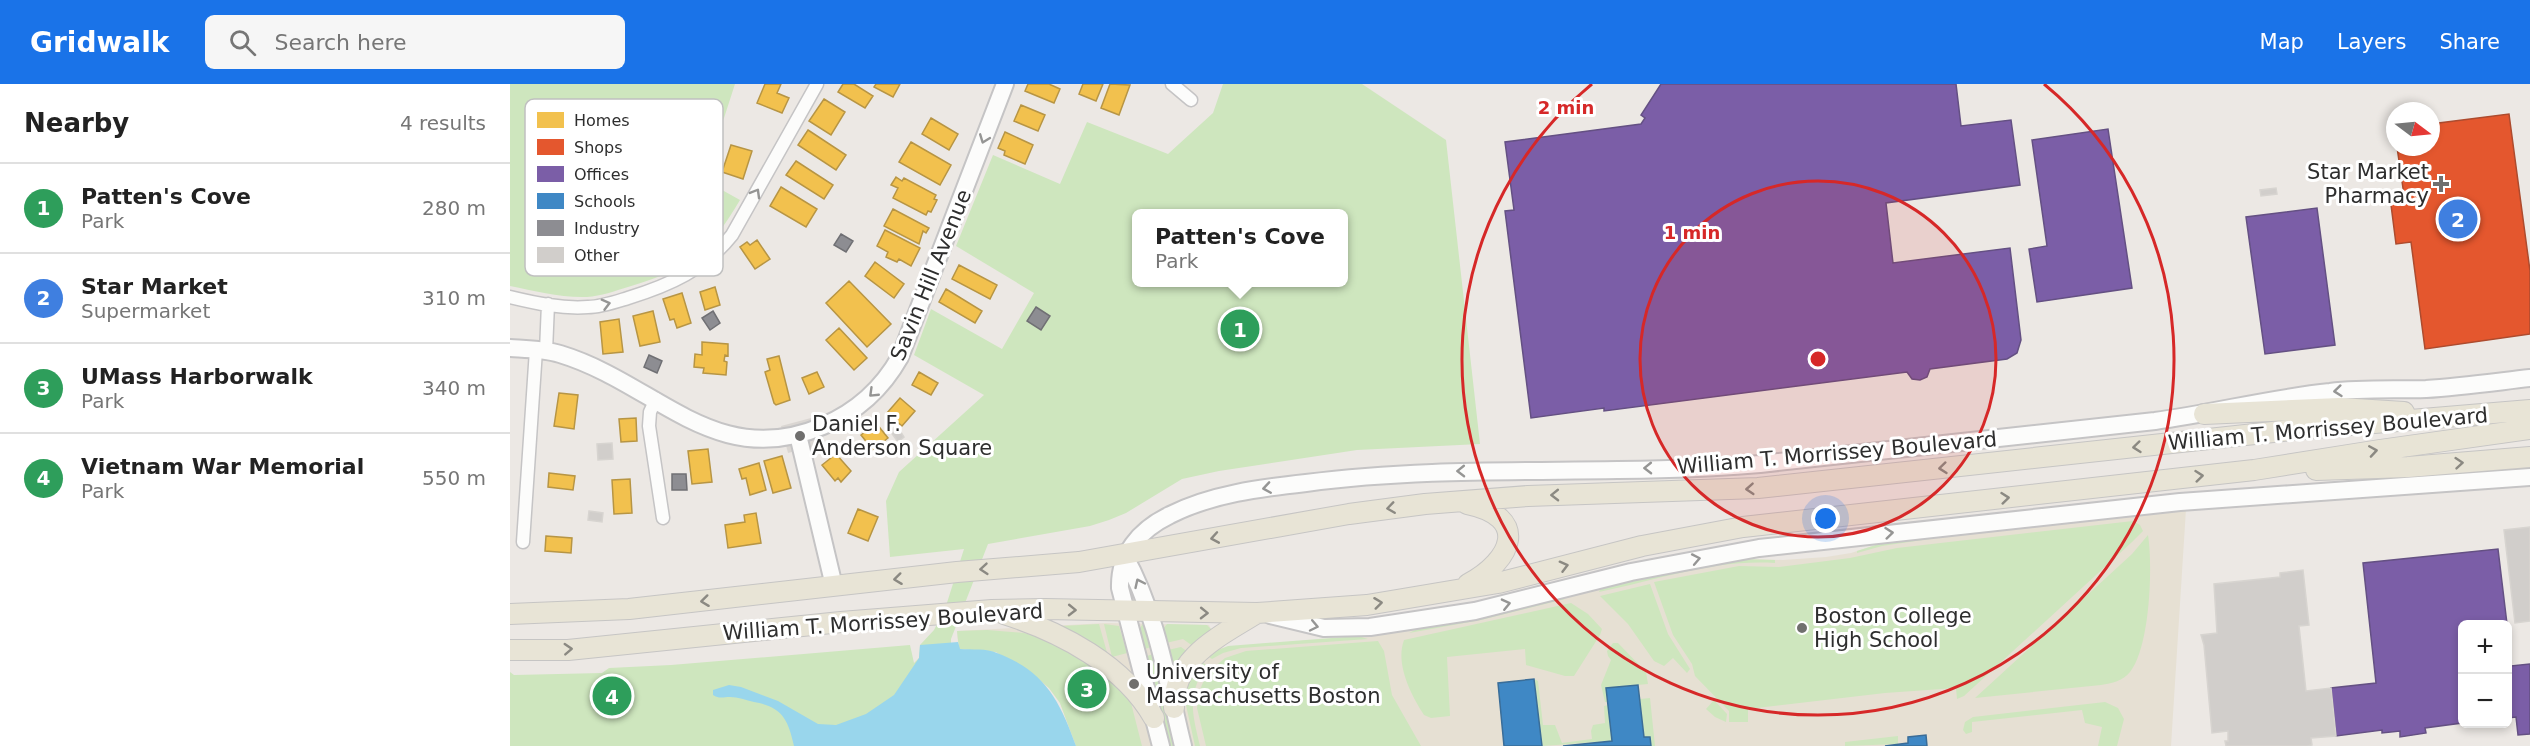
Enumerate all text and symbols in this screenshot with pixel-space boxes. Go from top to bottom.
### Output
search box [205,15,625,69]
text: Gridwalk [30,26,169,59]
icon: search [226,26,259,59]
text: Search here [274,30,407,55]
text: Map [2260,30,2304,54]
text: Layers [2337,30,2406,54]
text: Share [2439,30,2500,54]
text: 2 min [1538,97,1594,118]
legend [525,99,723,276]
north arrow [2386,102,2440,156]
text: Nearby [24,108,129,138]
text: 4 results [400,111,486,135]
text: Homes [574,111,630,130]
one-way arrow [979,133,992,143]
text: Shops [574,138,623,157]
place label: Star Market Pharmacy [2307,160,2429,208]
text: Offices [574,165,629,184]
marker: Star Market Pharmacy [2434,177,2448,191]
text: Patten's Cove [81,184,251,209]
street label: Savin Hill Avenue [886,186,976,364]
one-way arrow [749,189,761,199]
text: Schools [574,192,635,211]
text: 1 [37,196,50,220]
text: 280 m [422,196,486,220]
pin: 2 [2438,196,2478,242]
text: Park [81,209,124,233]
popup [1132,209,1348,287]
text: Industry [574,219,640,238]
text: 1 min [1664,222,1720,243]
text: Patten's Cove [1155,224,1325,249]
text: Other [574,246,620,265]
text: Park [1155,249,1198,273]
text: Star Market [81,274,228,299]
text: 2 [37,286,50,310]
text: 310 m [422,286,486,310]
text: Supermarket [81,299,210,323]
one-way arrow [601,299,611,311]
pin: 1 [1220,306,1260,352]
centre of rings [1808,349,1828,369]
text: UMass Harborwalk [81,364,313,389]
text: 3 [37,376,50,400]
text: 340 m [422,376,486,400]
one-way arrow [2333,384,2342,397]
one-way arrow [870,385,881,396]
text: Park [81,389,124,413]
street label: William T. Morrissey Boulevard [2167,403,2489,455]
place label: Daniel F. Anderson Square [812,412,992,460]
street label: William T. Morrissey Boulevard [1676,427,1998,479]
marker: Daniel F. Anderson Square [793,429,807,443]
one-way arrow [2133,440,2142,453]
one-way arrow [2369,445,2378,457]
text: Vietnam War Memorial [81,454,364,479]
one-way arrow [2454,457,2463,470]
one-way arrow [1939,461,1948,474]
one-way arrow [1644,462,1653,474]
one-way arrow [1457,465,1466,477]
text: 4 [37,466,50,490]
text: 550 m [422,466,486,490]
one-way arrow [2195,471,2204,483]
text: Park [81,479,124,503]
one-way arrow [1263,482,1272,494]
one-way arrow [1745,482,1754,495]
one-way arrow [1550,489,1559,502]
one-way arrow [2001,492,2010,504]
one-way arrow [1386,501,1396,513]
your location [1811,504,1840,533]
one-way arrow [1885,527,1894,540]
one-way arrow [1211,531,1221,544]
one-way arrow [1691,553,1701,566]
one-way arrow [1559,561,1569,574]
one-way arrow [980,563,989,576]
one-way arrow [894,572,903,584]
one-way arrow [1134,578,1146,589]
one-way arrow [700,595,709,607]
one-way arrow [1373,597,1382,610]
one-way arrow [1501,598,1511,611]
street label: William T. Morrissey Boulevard [722,599,1044,645]
one-way arrow [1067,603,1076,616]
place label: Boston College High School [1814,604,1972,652]
one-way arrow [1199,607,1208,619]
one-way arrow [1308,619,1318,632]
map controls [2458,620,2512,728]
button: + [2458,620,2512,674]
marker: Boston College High School [1795,621,1809,635]
one-way arrow [564,643,573,656]
place label: University of Massachusetts Boston [1146,660,1380,708]
pin: 3 [1068,666,1106,712]
pin: 4 [592,674,632,718]
button: − [2458,674,2512,728]
marker: University of Massachusetts Boston [1127,677,1141,691]

